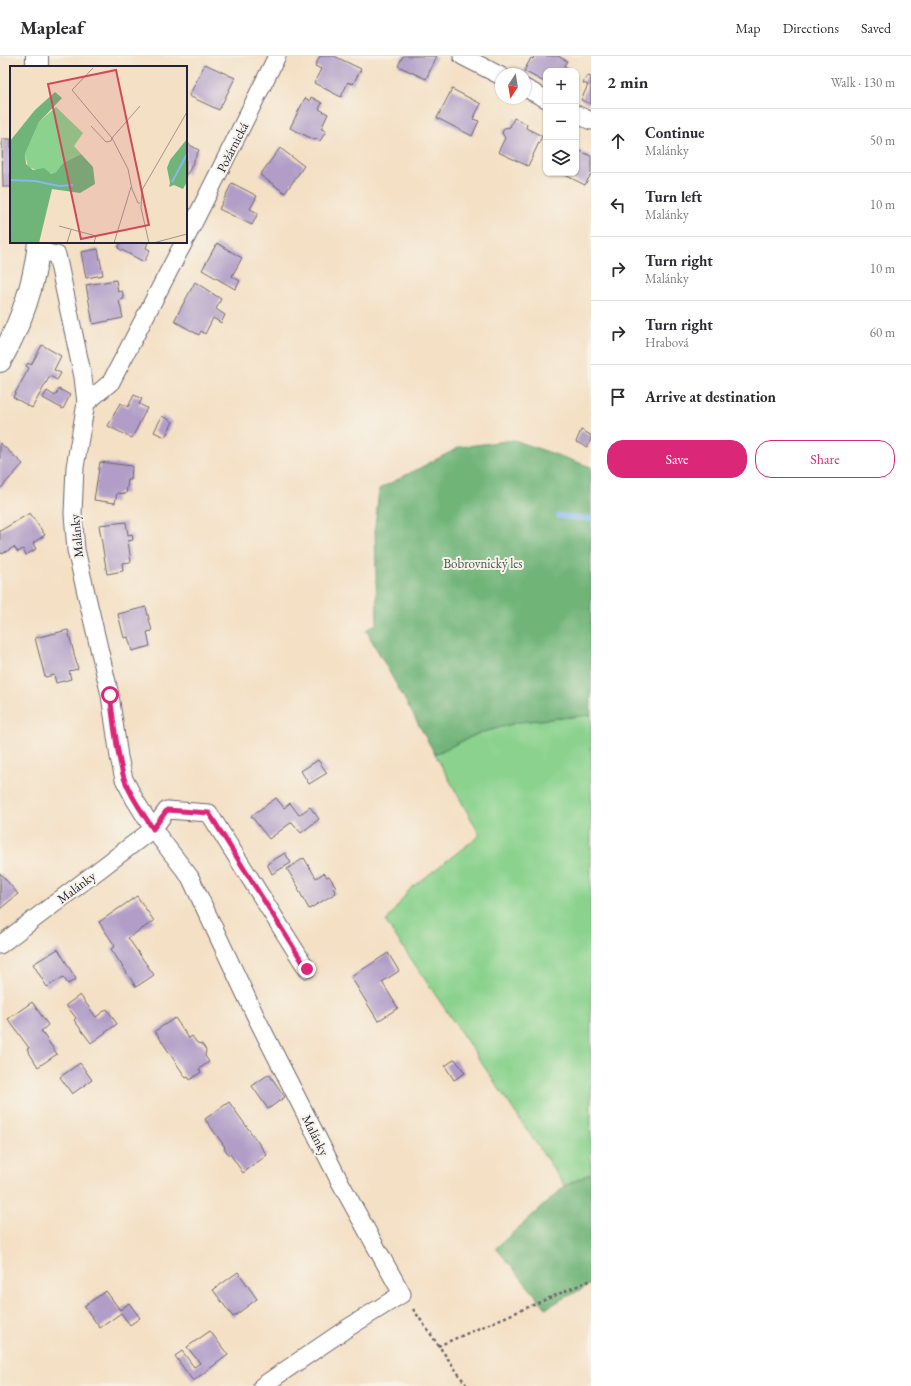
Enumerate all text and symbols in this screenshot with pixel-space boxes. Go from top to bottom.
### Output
text: Mapleaf [20,15,84,40]
text: Map [735,19,761,37]
text: Directions [783,19,839,37]
text: Saved [861,19,891,37]
inset map [10,66,187,243]
north arrow [495,68,531,104]
map controls [543,68,579,176]
button: + [543,68,579,104]
text: 2 min [607,71,648,93]
text: Walk · 130 m [831,74,895,91]
button: − [543,104,579,140]
street label: Požárnická [213,119,253,175]
text: Continue [645,123,705,142]
icon: ahead [607,130,629,152]
text: 50 m [870,132,895,149]
button: layers [543,140,579,176]
text: Malánky [645,142,689,159]
text: Turn left [645,187,702,206]
icon: left [607,194,629,216]
text: 10 m [870,196,895,213]
text: Malánky [645,206,689,223]
text: Turn right [645,251,713,270]
icon: right [607,258,629,280]
text: 10 m [870,260,895,277]
text: Malánky [645,270,689,287]
text: Turn right [645,315,713,334]
icon: right [607,322,629,344]
text: 60 m [870,324,895,341]
text: Hrabová [645,334,689,351]
icon: arrive [607,386,629,408]
text: Arrive at destination [645,387,776,406]
button: Save [607,440,747,478]
button: Share [755,440,895,478]
street label: Malánky [66,513,87,559]
park label: Bobrovnický les [443,555,523,572]
route start [101,686,119,704]
street label: Malánky [54,867,99,907]
route end [298,960,316,978]
street label: Malánky [298,1112,333,1159]

